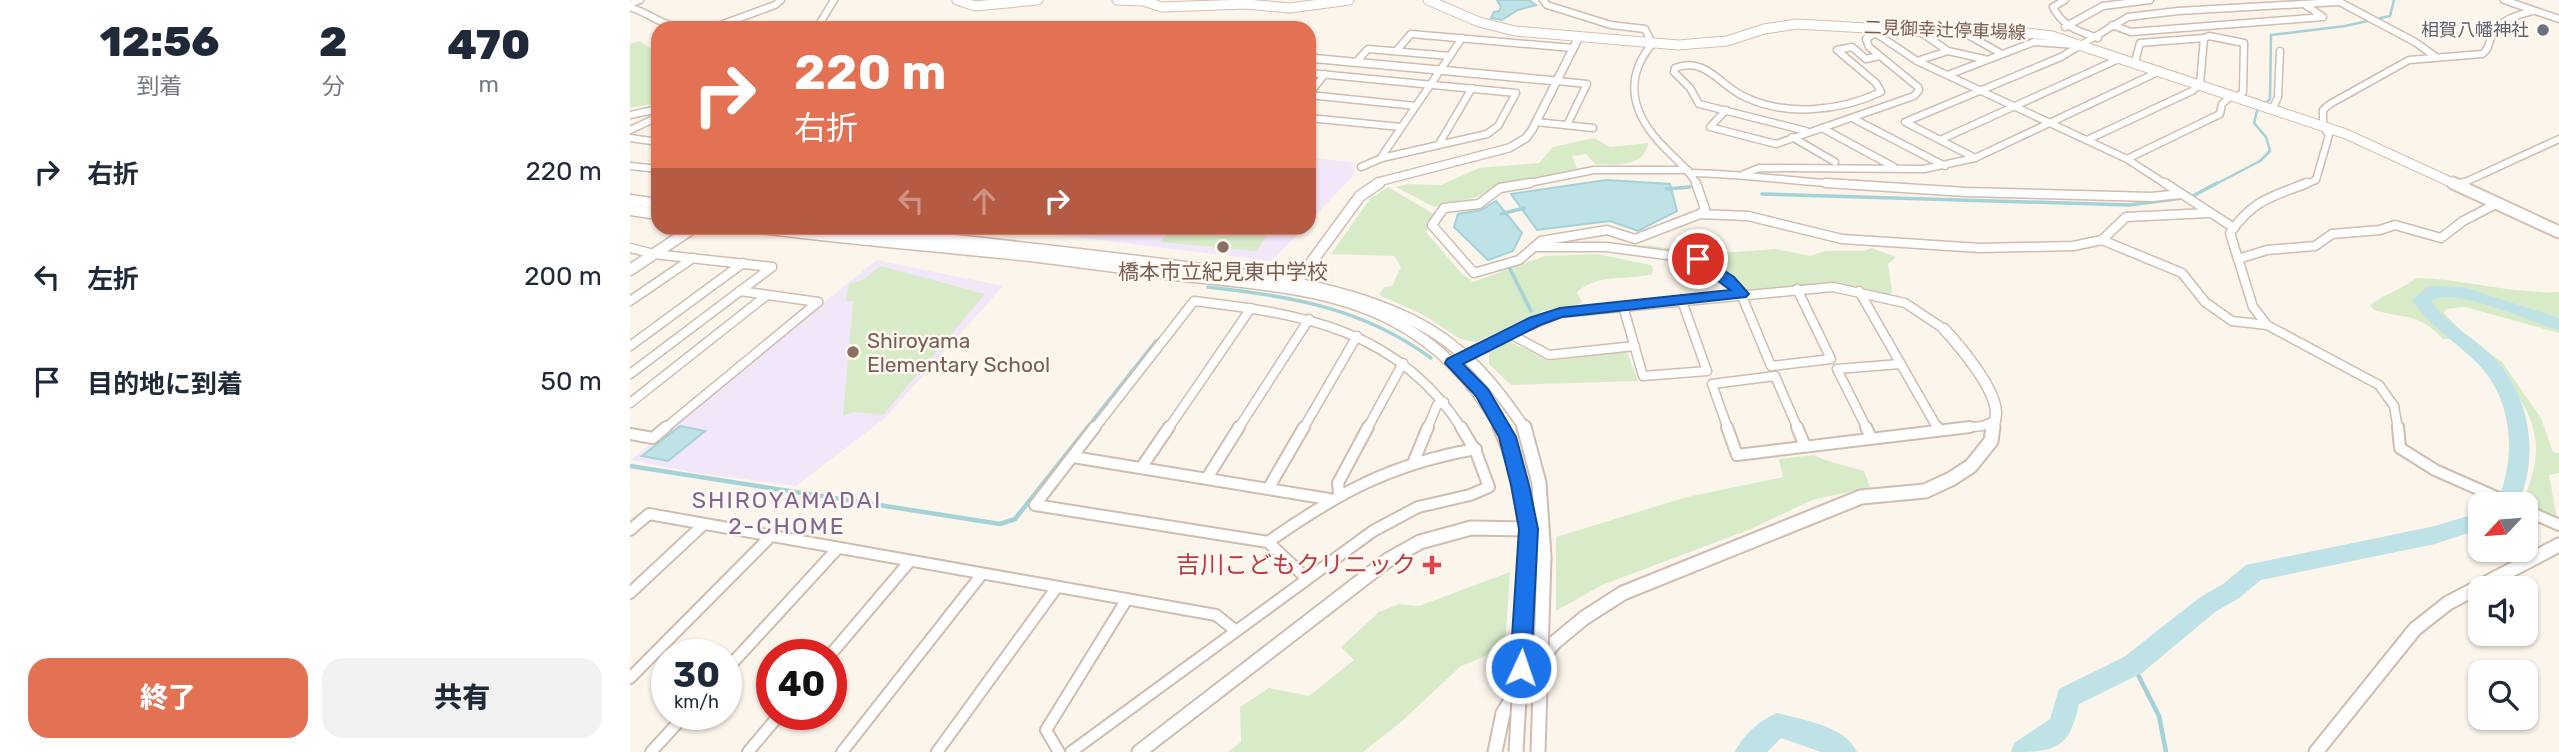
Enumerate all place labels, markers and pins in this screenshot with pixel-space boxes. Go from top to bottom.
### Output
place label: 相賀八幡神社 [2421,19,2529,41]
marker: 相賀八幡神社 [2535,22,2551,38]
pin [1668,229,1728,289]
marker: 橋本市立紀見東中学校 [1215,239,1231,255]
place label: 橋本市立紀見東中学校 [1118,259,1328,284]
place label: Shiroyama Elementary School [867,328,1050,377]
marker: Shiroyama Elementary School [845,344,861,360]
place label: 吉川こどもクリニック [1176,551,1416,579]
marker: 吉川こどもクリニック [1422,555,1442,575]

